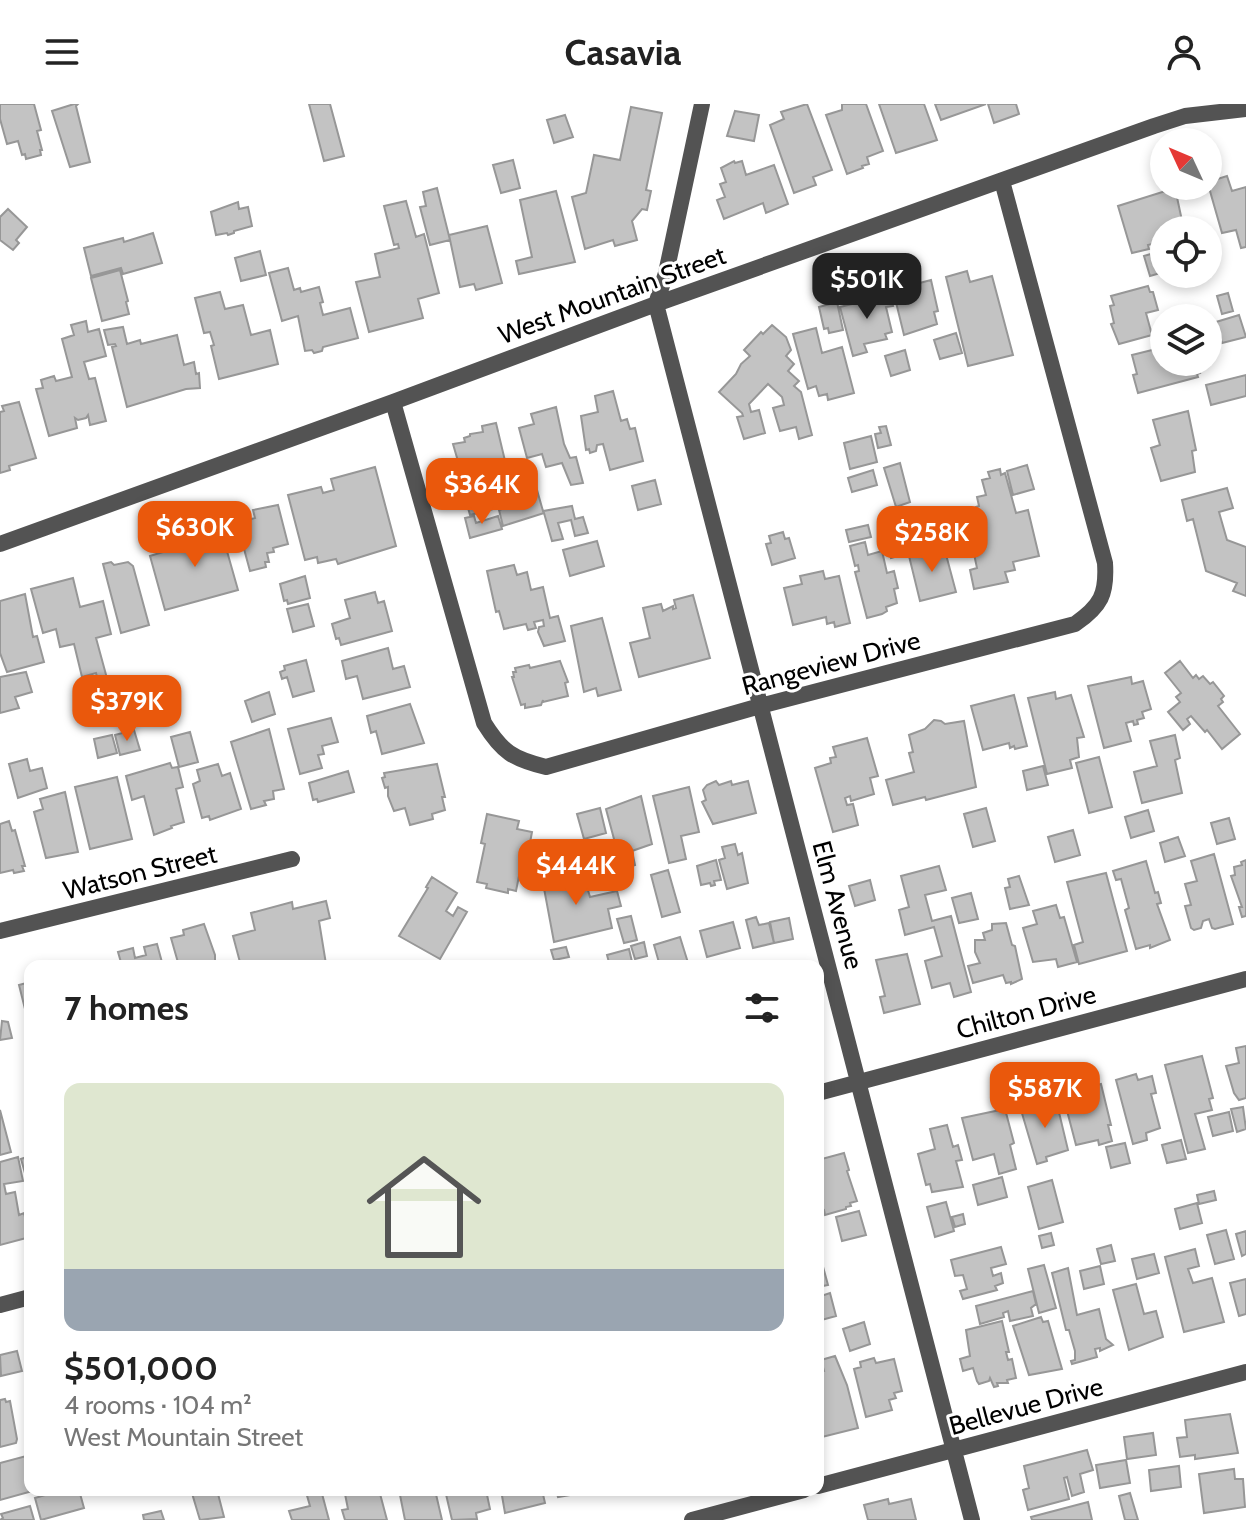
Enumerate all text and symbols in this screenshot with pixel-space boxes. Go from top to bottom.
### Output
icon: menu [40,30,84,74]
text: Casavia [565,30,681,74]
icon: person [1162,30,1206,74]
north arrow [1150,128,1222,200]
map controls [1150,128,1222,376]
button: locate [1150,216,1222,288]
street label: West Mountain Street [494,239,730,351]
pin: $501K [811,253,923,321]
text: $501K [830,263,904,295]
button: layers [1150,304,1222,376]
pin: $364K [426,458,538,526]
text: $364K [444,468,520,500]
pin: $630K [139,501,251,569]
pin: $258K [876,506,988,574]
text: $630K [156,511,234,543]
text: $258K [895,516,969,548]
street label: Rangeview Drive [738,624,924,702]
pin: $379K [71,675,183,743]
text: $379K [90,685,164,717]
street label: Watson Street [60,837,220,906]
street label: Elm Avenue [806,837,870,973]
pin: $444K [520,839,632,907]
text: $444K [536,849,616,881]
street label: Chilton Drive [953,978,1099,1046]
icon: filters [740,986,784,1030]
text: 7 homes [64,987,189,1029]
pin: $587K [989,1062,1101,1130]
text: $587K [1008,1072,1082,1104]
icon: home [352,1135,496,1279]
text: $501,000 [64,1347,218,1389]
street label: Bellevue Drive [946,1370,1106,1442]
text: 4 rooms · 104 m² [64,1389,252,1421]
text: West Mountain Street [64,1421,303,1453]

